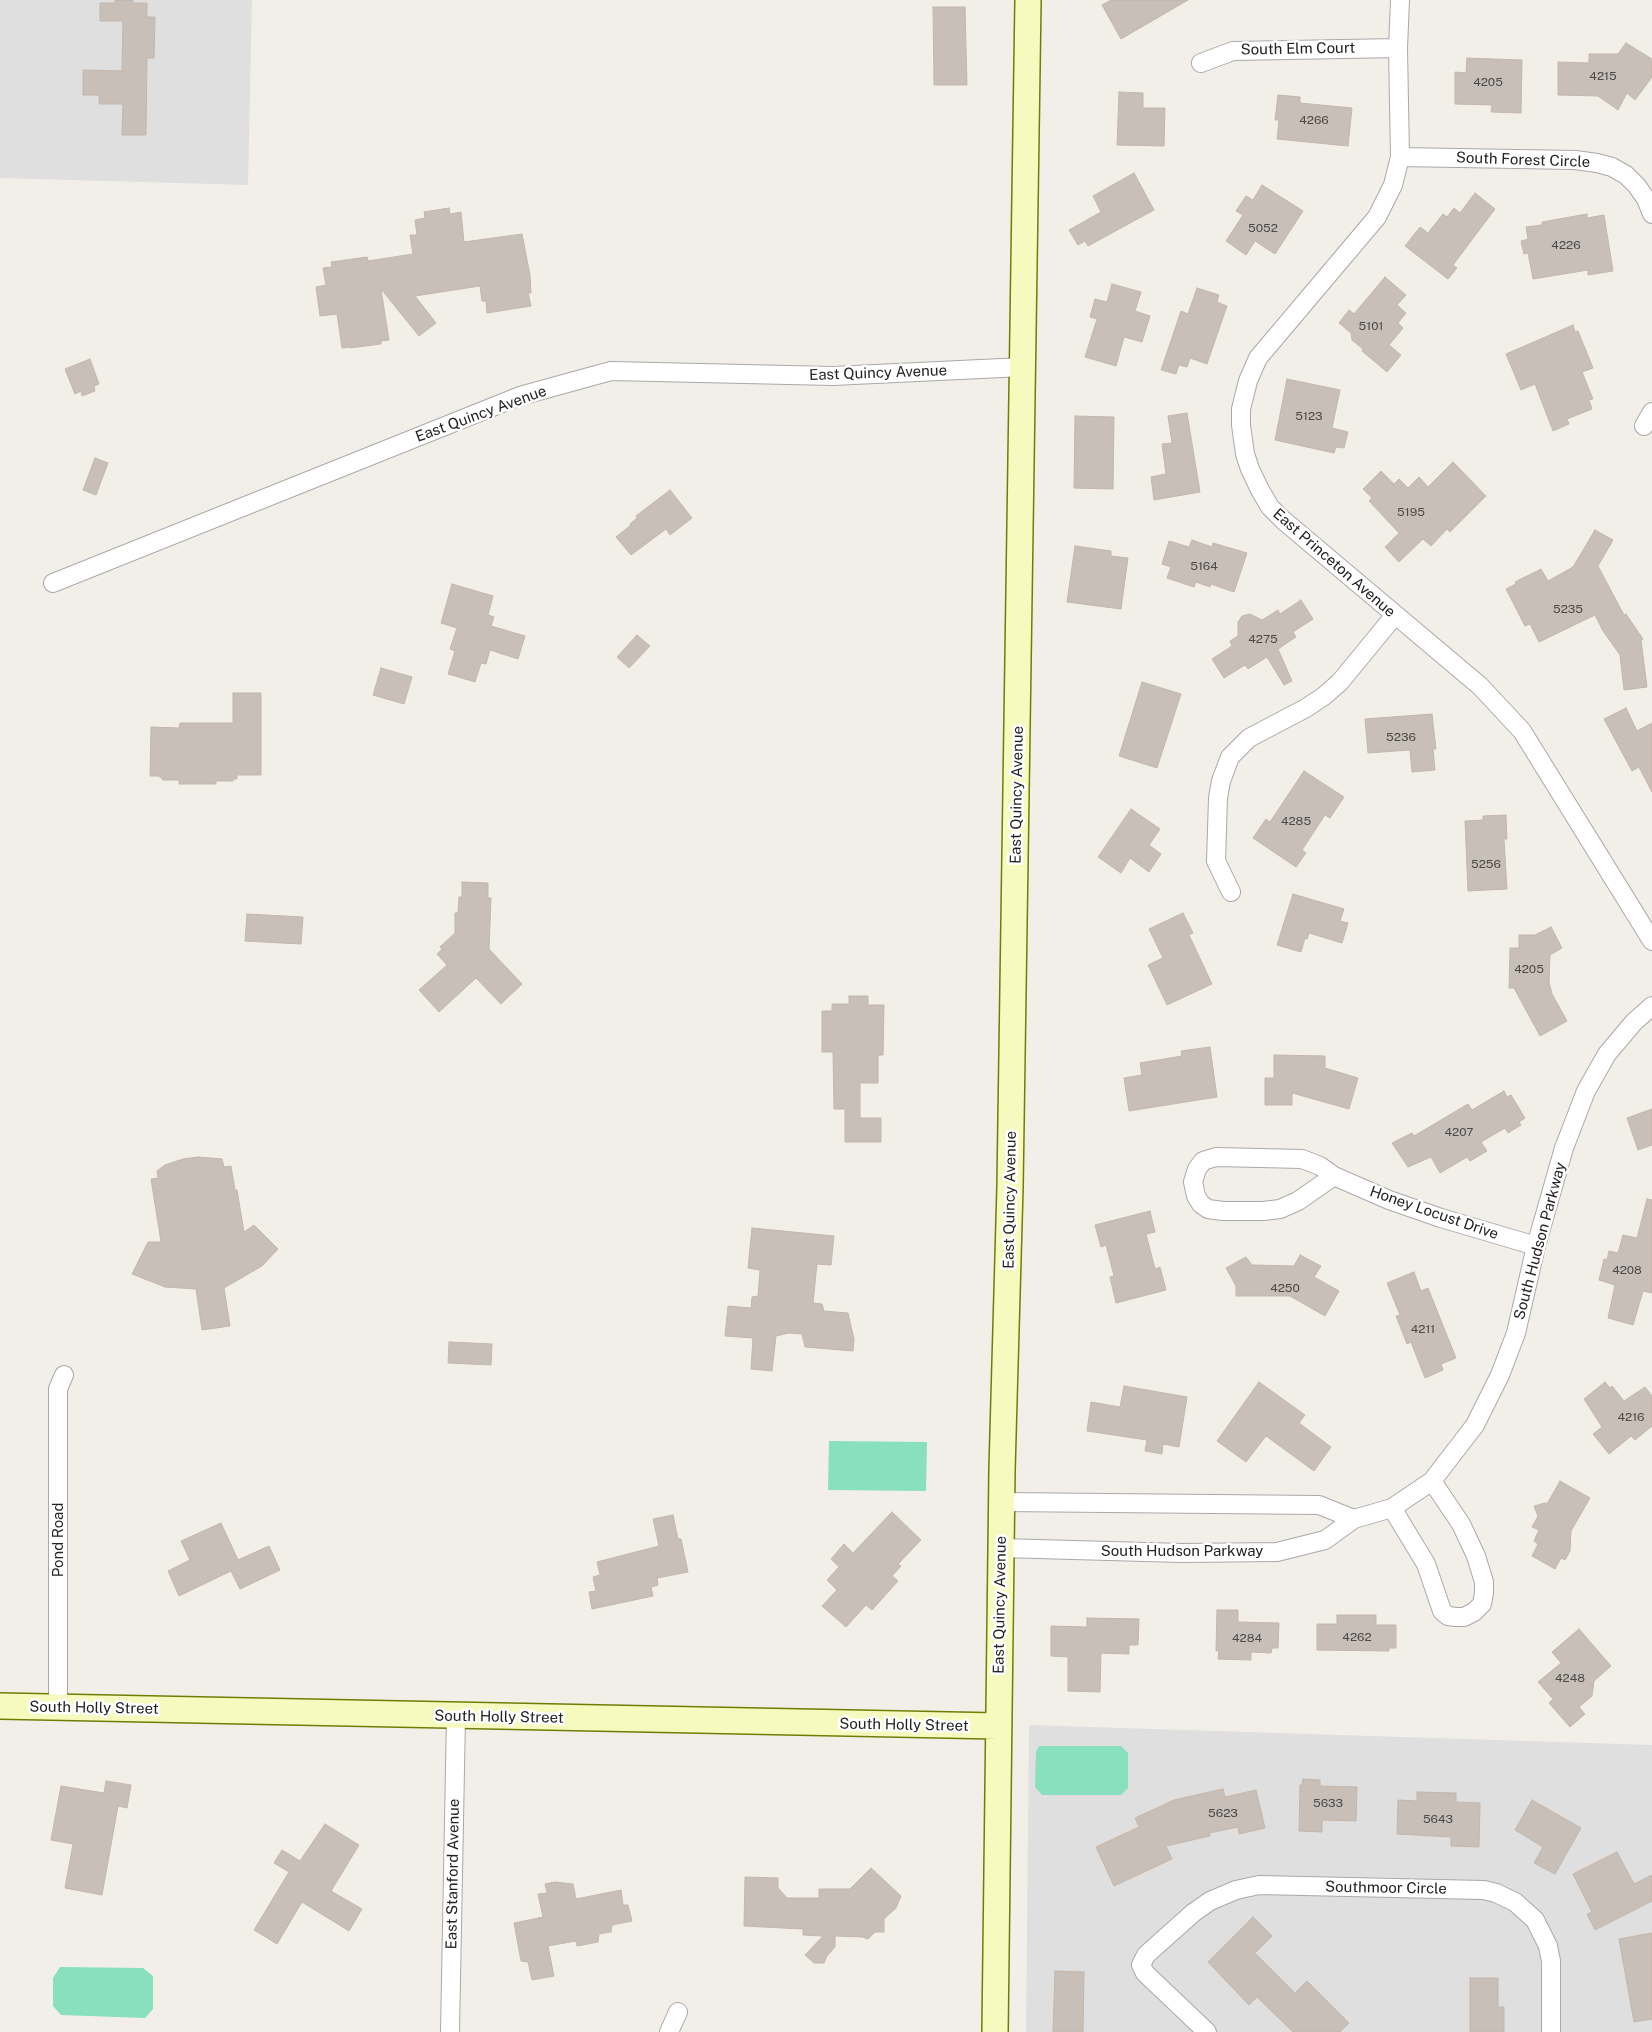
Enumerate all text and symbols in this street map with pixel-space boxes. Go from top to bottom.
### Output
street label: South Elm Court [1241,39,1355,59]
house number: 4215 [1589,69,1617,83]
house number: 4205 [1473,75,1503,89]
house number: 4266 [1299,113,1329,127]
street label: South Forest Circle [1456,149,1590,171]
house number: 5052 [1248,221,1278,235]
house number: 4226 [1551,238,1581,252]
house number: 5101 [1359,319,1383,333]
street label: East Quincy Avenue [809,362,947,384]
street label: East Quincy Avenue [413,382,549,446]
house number: 5123 [1295,409,1323,423]
street label: East Princeton Avenue [1269,505,1399,621]
house number: 5195 [1397,505,1425,519]
house number: 5164 [1190,559,1218,573]
house number: 5235 [1553,602,1583,616]
house number: 4275 [1248,632,1278,646]
street label: East Quincy Avenue [1007,726,1027,864]
house number: 5236 [1386,730,1416,744]
house number: 4285 [1281,814,1311,828]
house number: 5256 [1471,857,1501,871]
house number: 4205 [1514,962,1544,976]
house number: 4207 [1444,1125,1474,1139]
street label: East Quincy Avenue [1000,1131,1020,1269]
street label: South Hudson Parkway [1510,1160,1570,1322]
street label: Honey Locust Drive [1367,1183,1501,1243]
house number: 4208 [1612,1263,1642,1277]
house number: 4250 [1270,1281,1300,1295]
house number: 4211 [1411,1322,1435,1336]
house number: 4216 [1617,1410,1645,1424]
street label: Pond Road [49,1503,67,1577]
street label: East Quincy Avenue [990,1536,1010,1674]
street label: South Hudson Parkway [1101,1542,1263,1560]
house number: 4262 [1342,1630,1372,1644]
house number: 4284 [1232,1631,1262,1645]
house number: 4248 [1555,1671,1585,1685]
street label: South Holly Street [29,1698,159,1718]
street label: South Holly Street [434,1707,564,1727]
street label: South Holly Street [839,1715,969,1735]
house number: 5633 [1313,1796,1343,1810]
street label: East Stanford Avenue [443,1798,463,1950]
house number: 5623 [1208,1806,1238,1820]
house number: 5643 [1423,1812,1453,1826]
street label: Southmoor Circle [1325,1878,1447,1898]

